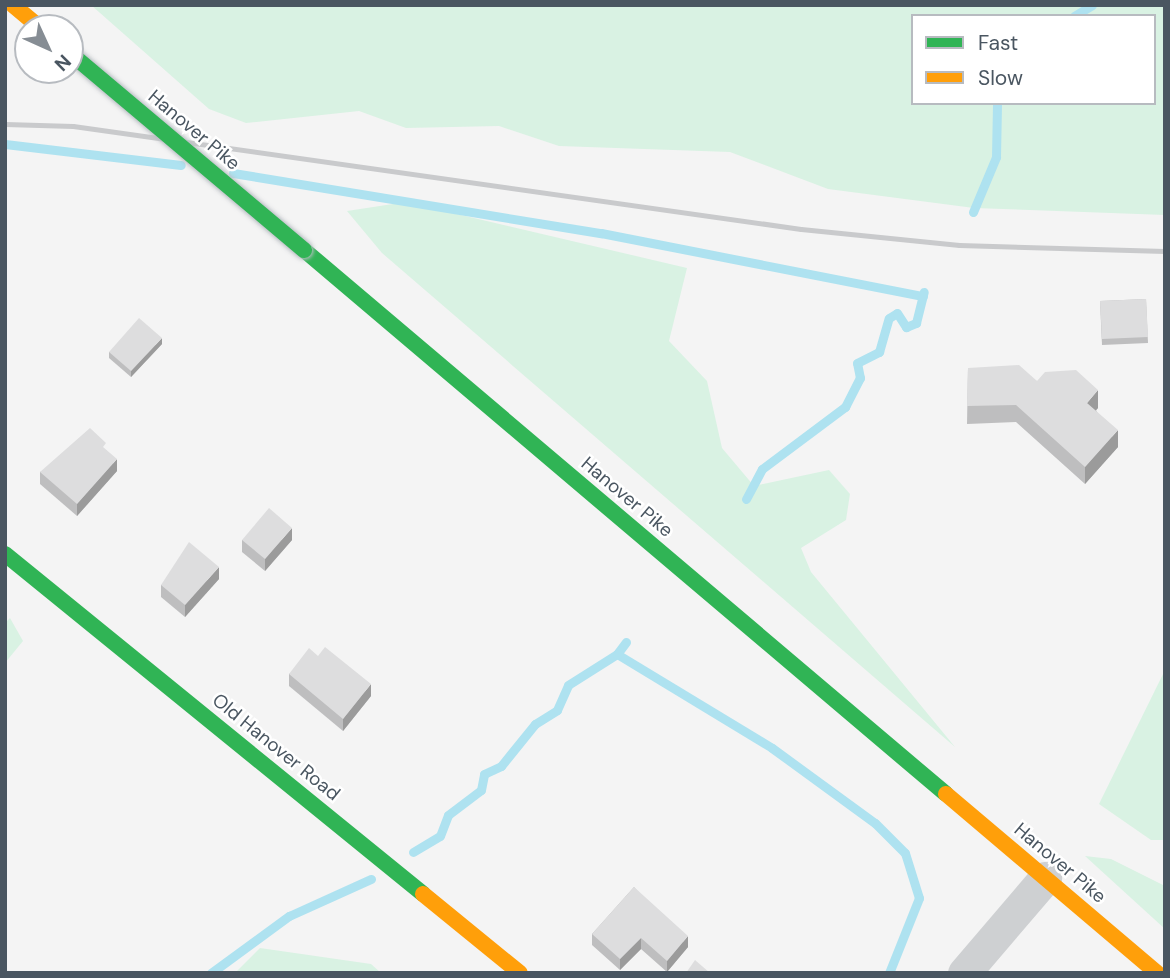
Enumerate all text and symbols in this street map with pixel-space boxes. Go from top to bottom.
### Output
north arrow [14,14,84,84]
legend [911,14,1156,105]
text: Fast [978,29,1018,57]
text: N [49,49,77,77]
text: Slow [978,64,1023,92]
street label: Hanover Pike [144,85,244,175]
street label: Hanover Pike [577,452,677,542]
street label: Old Hanover Road [208,689,344,805]
street label: Hanover Pike [1010,818,1110,908]

